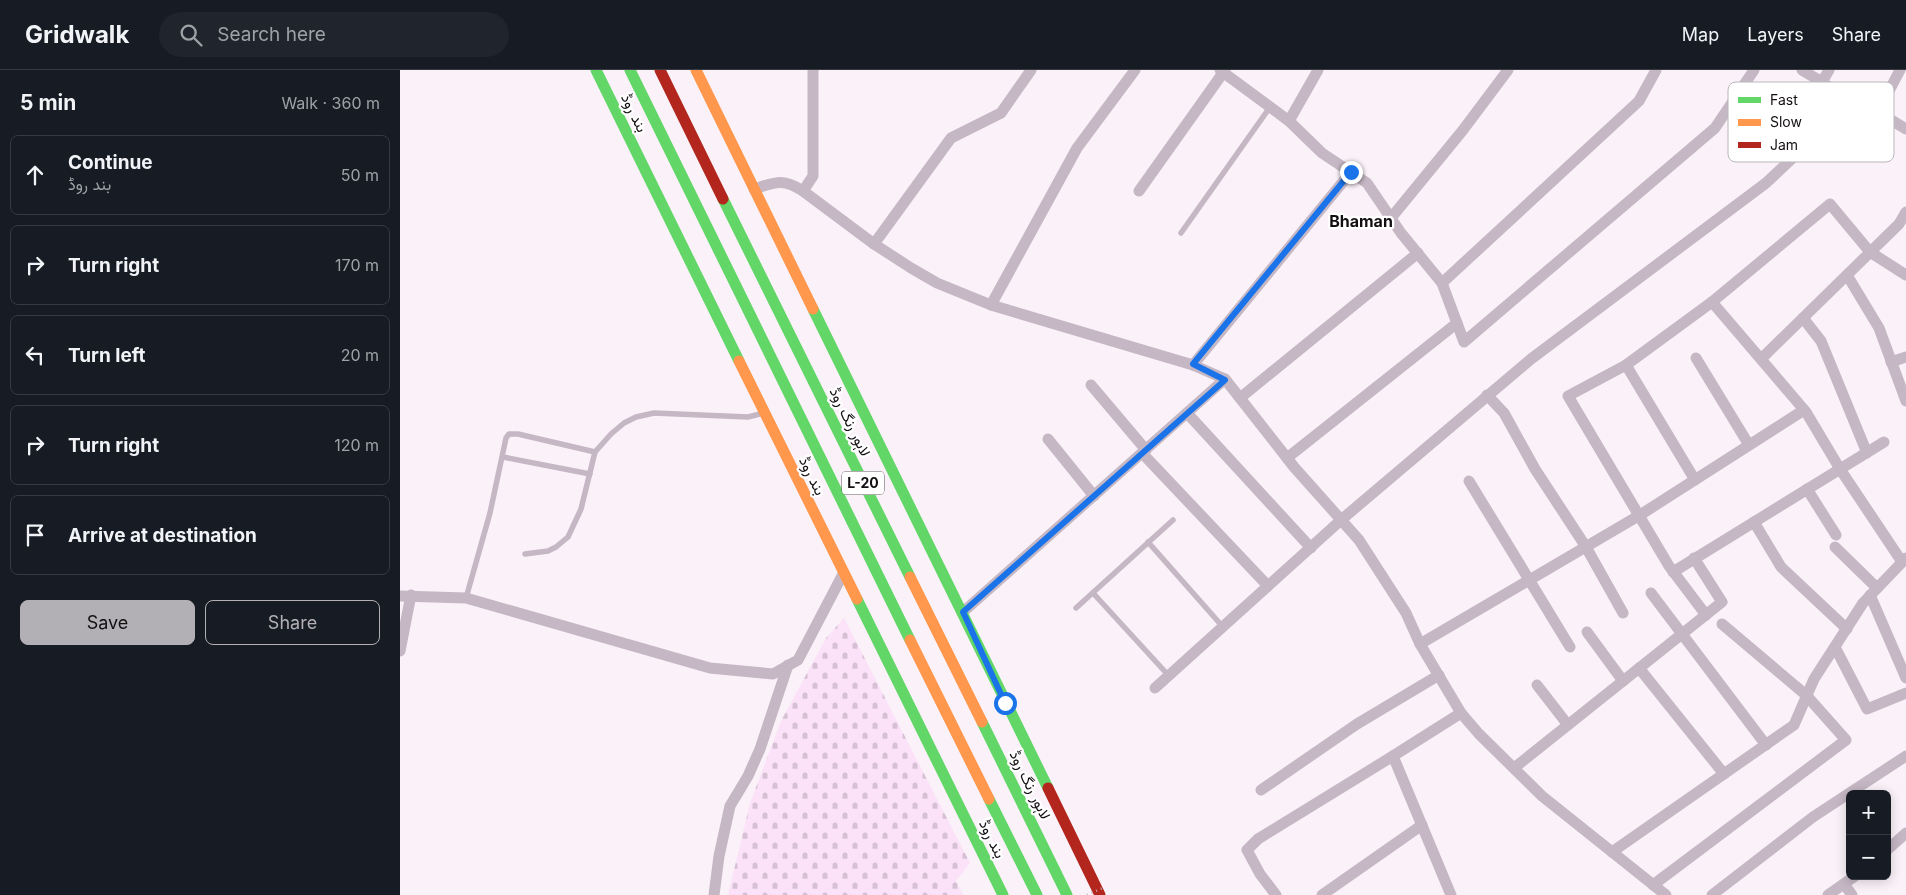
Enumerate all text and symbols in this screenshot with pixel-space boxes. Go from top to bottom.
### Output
search box [159,12,509,57]
text: Gridwalk [25,20,129,49]
icon: search [177,21,205,49]
text: Search here [217,23,326,46]
text: Map [1682,24,1719,45]
text: Layers [1747,24,1804,45]
text: Share [1832,24,1881,45]
legend [1728,82,1894,162]
text: 5 min [20,90,76,115]
street label: بند روڈ [617,90,652,135]
text: Fast [1770,91,1798,108]
text: Walk · 360 m [281,93,380,113]
text: Slow [1770,113,1802,130]
text: Jam [1770,136,1798,153]
text: Continue [68,151,153,174]
icon: ahead [21,161,49,189]
route end [1340,161,1363,184]
text: 50 m [341,165,379,185]
text: بند روڈ [68,174,111,194]
district label: Bhaman [1329,211,1393,231]
icon: right [21,251,49,279]
text: Turn right [68,254,159,277]
text: 170 m [335,255,379,275]
icon: left [21,341,49,369]
text: Turn left [68,344,146,367]
text: 20 m [341,345,379,365]
street label: لاہور رنگ روڈ [825,384,875,460]
icon: right [21,431,49,459]
text: Turn right [68,434,159,457]
text: 120 m [334,435,379,455]
street label: بند روڈ [795,453,830,498]
road number: L-20 [842,472,884,494]
icon: arrive [21,521,49,549]
text: Arrive at destination [68,524,257,547]
button: Save [20,600,195,645]
button: Share [205,600,380,645]
route start [994,692,1017,715]
street label: لاہور رنگ روڈ [1005,747,1055,823]
map controls [1846,790,1891,880]
button: + [1846,790,1891,835]
street label: بند روڈ [975,816,1010,861]
button: − [1846,835,1891,880]

